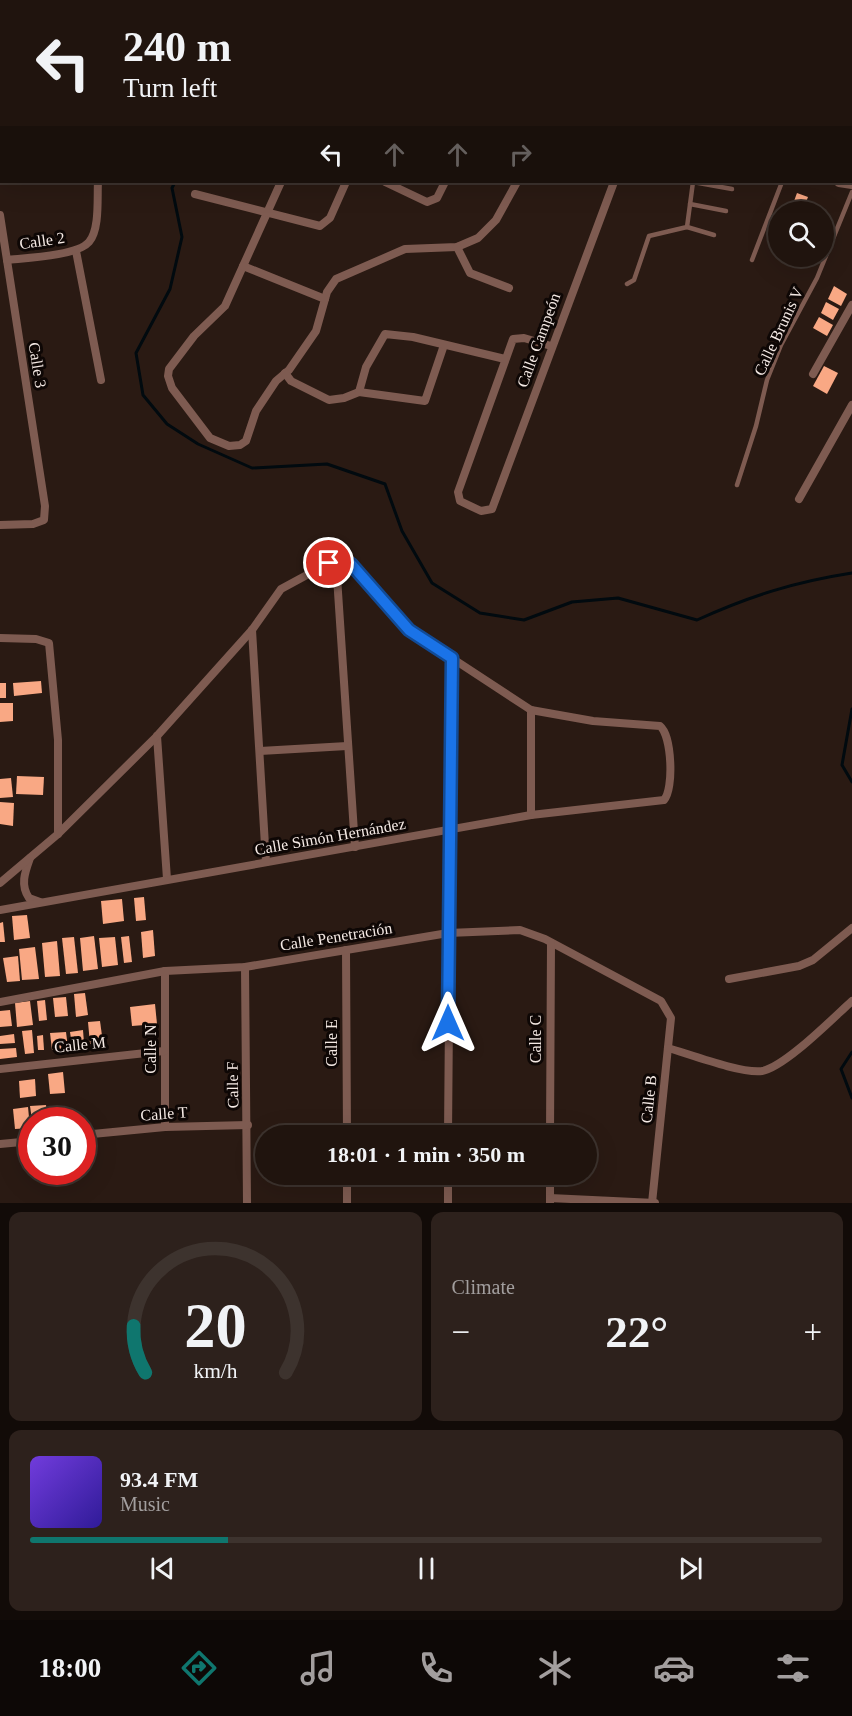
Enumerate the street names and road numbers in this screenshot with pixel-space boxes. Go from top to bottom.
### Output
street label: Calle 2 [18,229,66,252]
street label: Calle Brunis V [751,284,807,378]
street label: Calle Campeón [514,291,564,390]
street label: Calle 3 [26,341,49,389]
street label: Calle Simón Hernández [253,815,407,858]
street label: Calle Penetración [279,919,393,954]
street label: Calle C [527,1015,544,1063]
street label: Calle E [323,1019,340,1067]
street label: Calle N [142,1024,159,1074]
street label: Calle M [53,1033,107,1056]
street label: Calle F [224,1061,241,1108]
street label: Calle B [638,1074,659,1124]
street label: Calle T [140,1103,188,1124]

